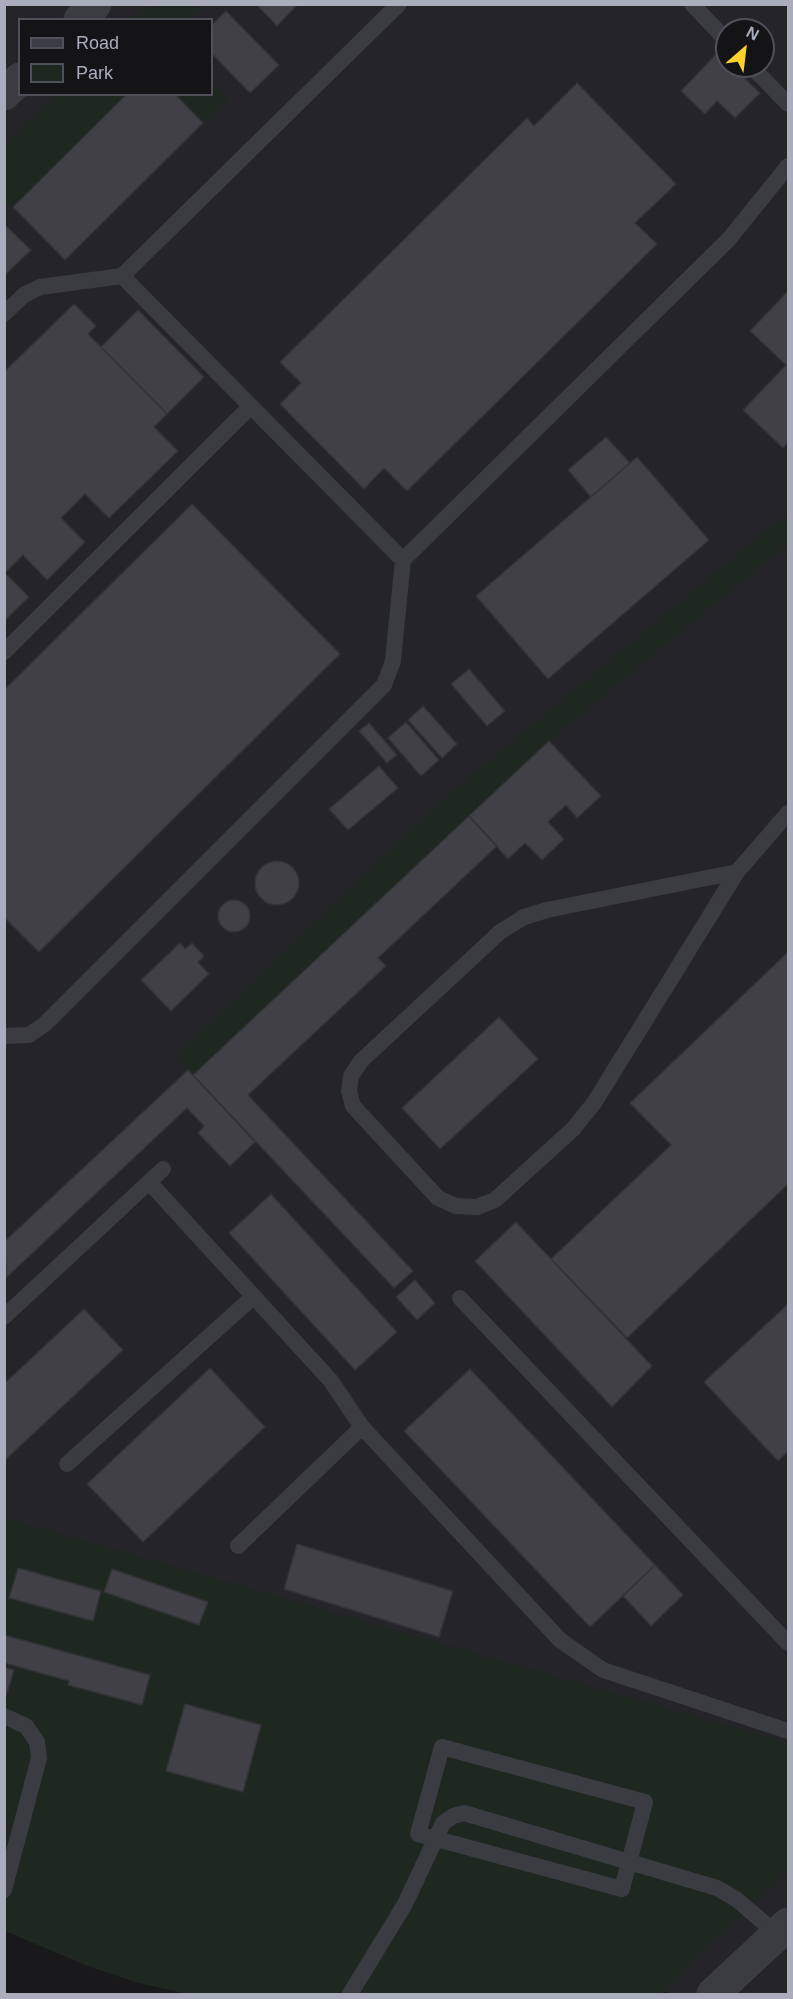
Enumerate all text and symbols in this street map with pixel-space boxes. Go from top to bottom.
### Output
legend [18,18,213,96]
north arrow [715,18,775,78]
text: N [744,23,762,44]
text: Road [76,33,119,53]
text: Park [76,63,113,83]

